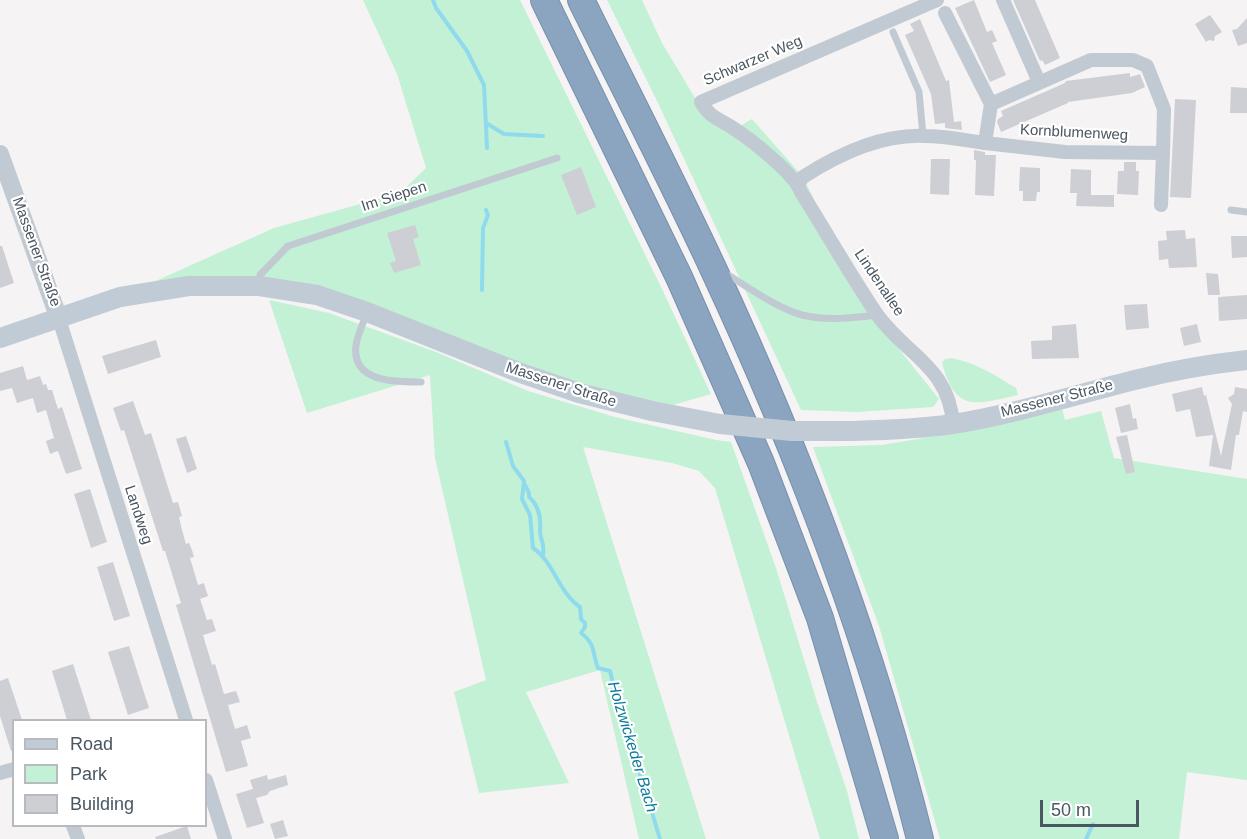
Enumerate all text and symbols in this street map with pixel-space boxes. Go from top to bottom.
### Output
street label: Schwarzer Weg [701,32,805,90]
street label: Kornblumenweg [1019,121,1129,145]
street label: Im Siepen [359,178,429,216]
street label: Massener Straße [8,195,64,309]
street label: Lindenallee [850,246,908,320]
street label: Massener Straße [504,359,618,411]
street label: Massener Straße [999,376,1115,422]
street label: Landweg [120,483,156,547]
water label: Holzwickeder Bach [603,679,661,815]
legend [12,719,207,827]
text: Road [70,734,113,754]
text: Park [70,764,107,784]
scale bar [1043,788,1142,826]
text: Building [70,794,134,814]
text: 50 m [1051,800,1091,820]

